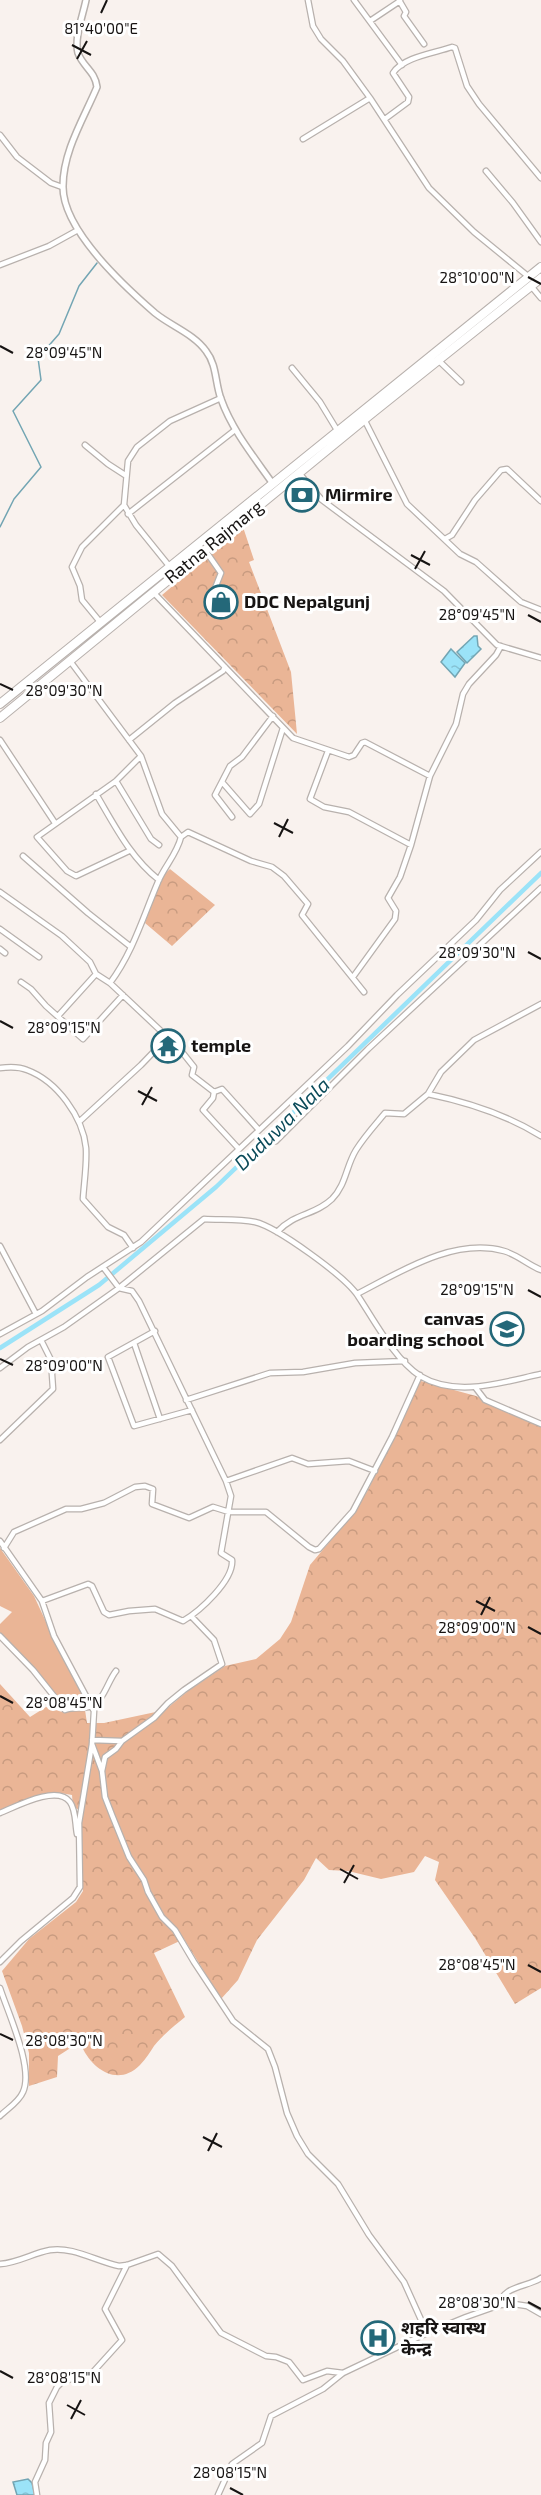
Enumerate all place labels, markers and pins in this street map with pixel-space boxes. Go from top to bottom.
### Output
bank icon: Mirmire [284,477,320,513]
place label: Mirmire [325,483,393,505]
shop icon: DDC Nepalgunj [203,584,239,620]
place label: DDC Nepalgunj [244,590,370,612]
temple icon: temple [150,1028,186,1064]
place label: temple [191,1034,251,1056]
place label: canvas boarding school [347,1307,484,1350]
school or university icon: canvas boarding school [489,1311,525,1347]
place label: शहरि स्वास्थ केन्द्र [401,2316,487,2359]
hospital icon: शहरि स्वास्थ केन्द्र [360,2320,396,2356]

